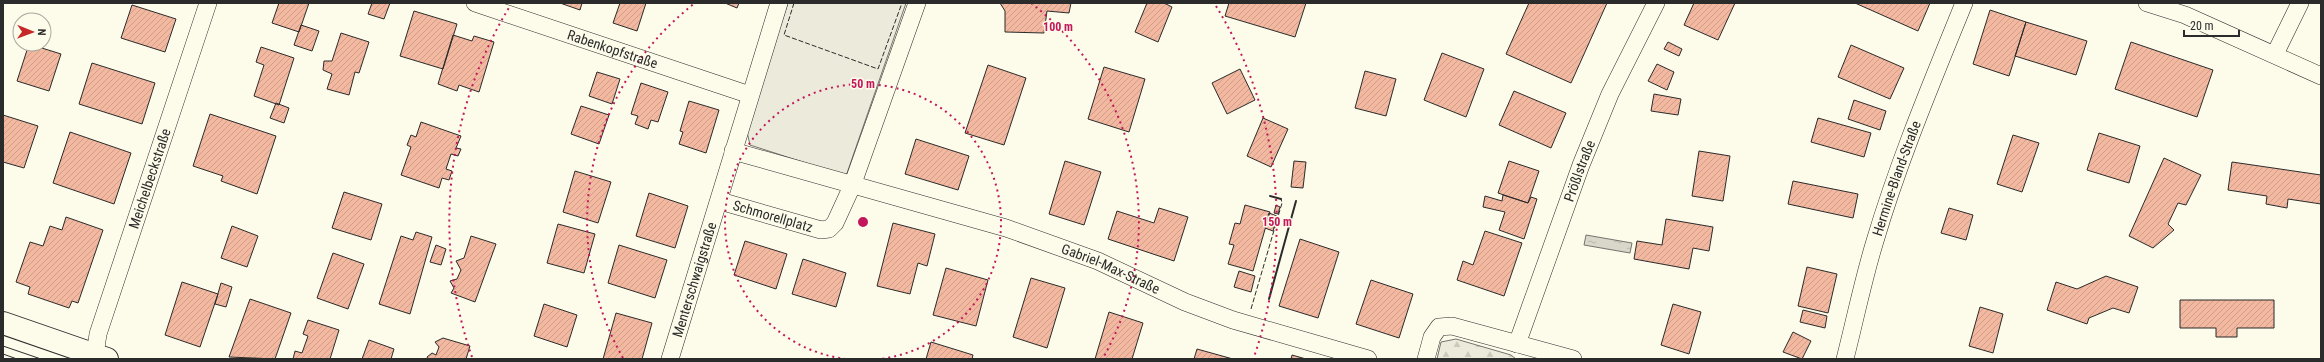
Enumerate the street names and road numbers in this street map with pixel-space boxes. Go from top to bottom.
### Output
street label: Rabenkopfstraße [565,26,660,72]
street label: Hermine-Bland-Straße [1869,118,1924,238]
street label: Meichelbeckstraße [126,126,174,231]
street label: Prößlstraße [1561,137,1598,204]
street label: Schmorellplatz [731,197,815,235]
street label: Menterschwaigstraße [669,220,720,339]
street label: Gabriel-Max-Straße [1059,241,1163,297]

